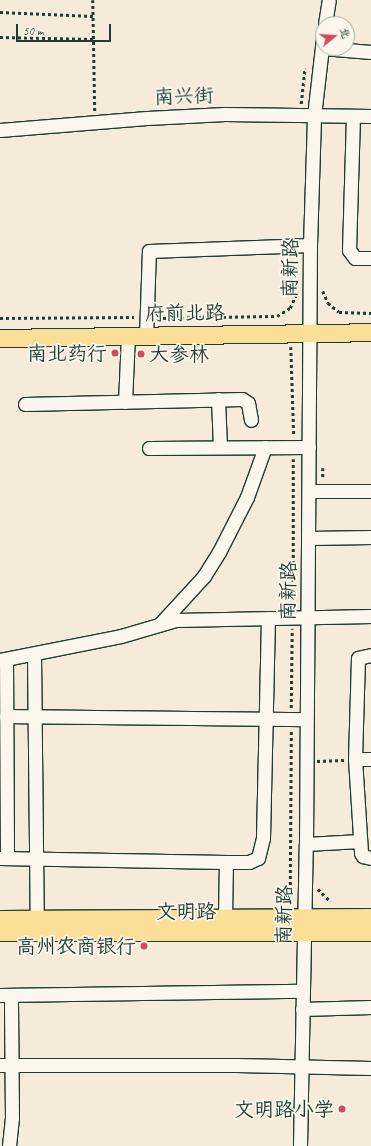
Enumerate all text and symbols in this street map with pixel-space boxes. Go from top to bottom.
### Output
scale bar [18,16,113,42]
north arrow [315,16,355,56]
text: 50 m [23,23,43,39]
text: 北 [337,25,354,40]
street label: 南兴街 [154,83,214,109]
street label: 南新路 [277,238,303,298]
street label: 府前北路 [145,300,225,326]
place label: 南北药行 [27,341,107,365]
place label: 大参林 [149,342,209,366]
marker: 南北药行 [110,348,120,358]
marker: 大参林 [136,349,146,359]
street label: 南新路 [275,561,301,621]
street label: 南新路 [271,885,297,945]
street label: 文明路 [156,899,216,923]
place label: 高州农商银行 [16,934,136,958]
marker: 高州农商银行 [139,941,149,951]
place label: 文明路小学 [234,1097,334,1121]
marker: 文明路小学 [337,1104,347,1114]

